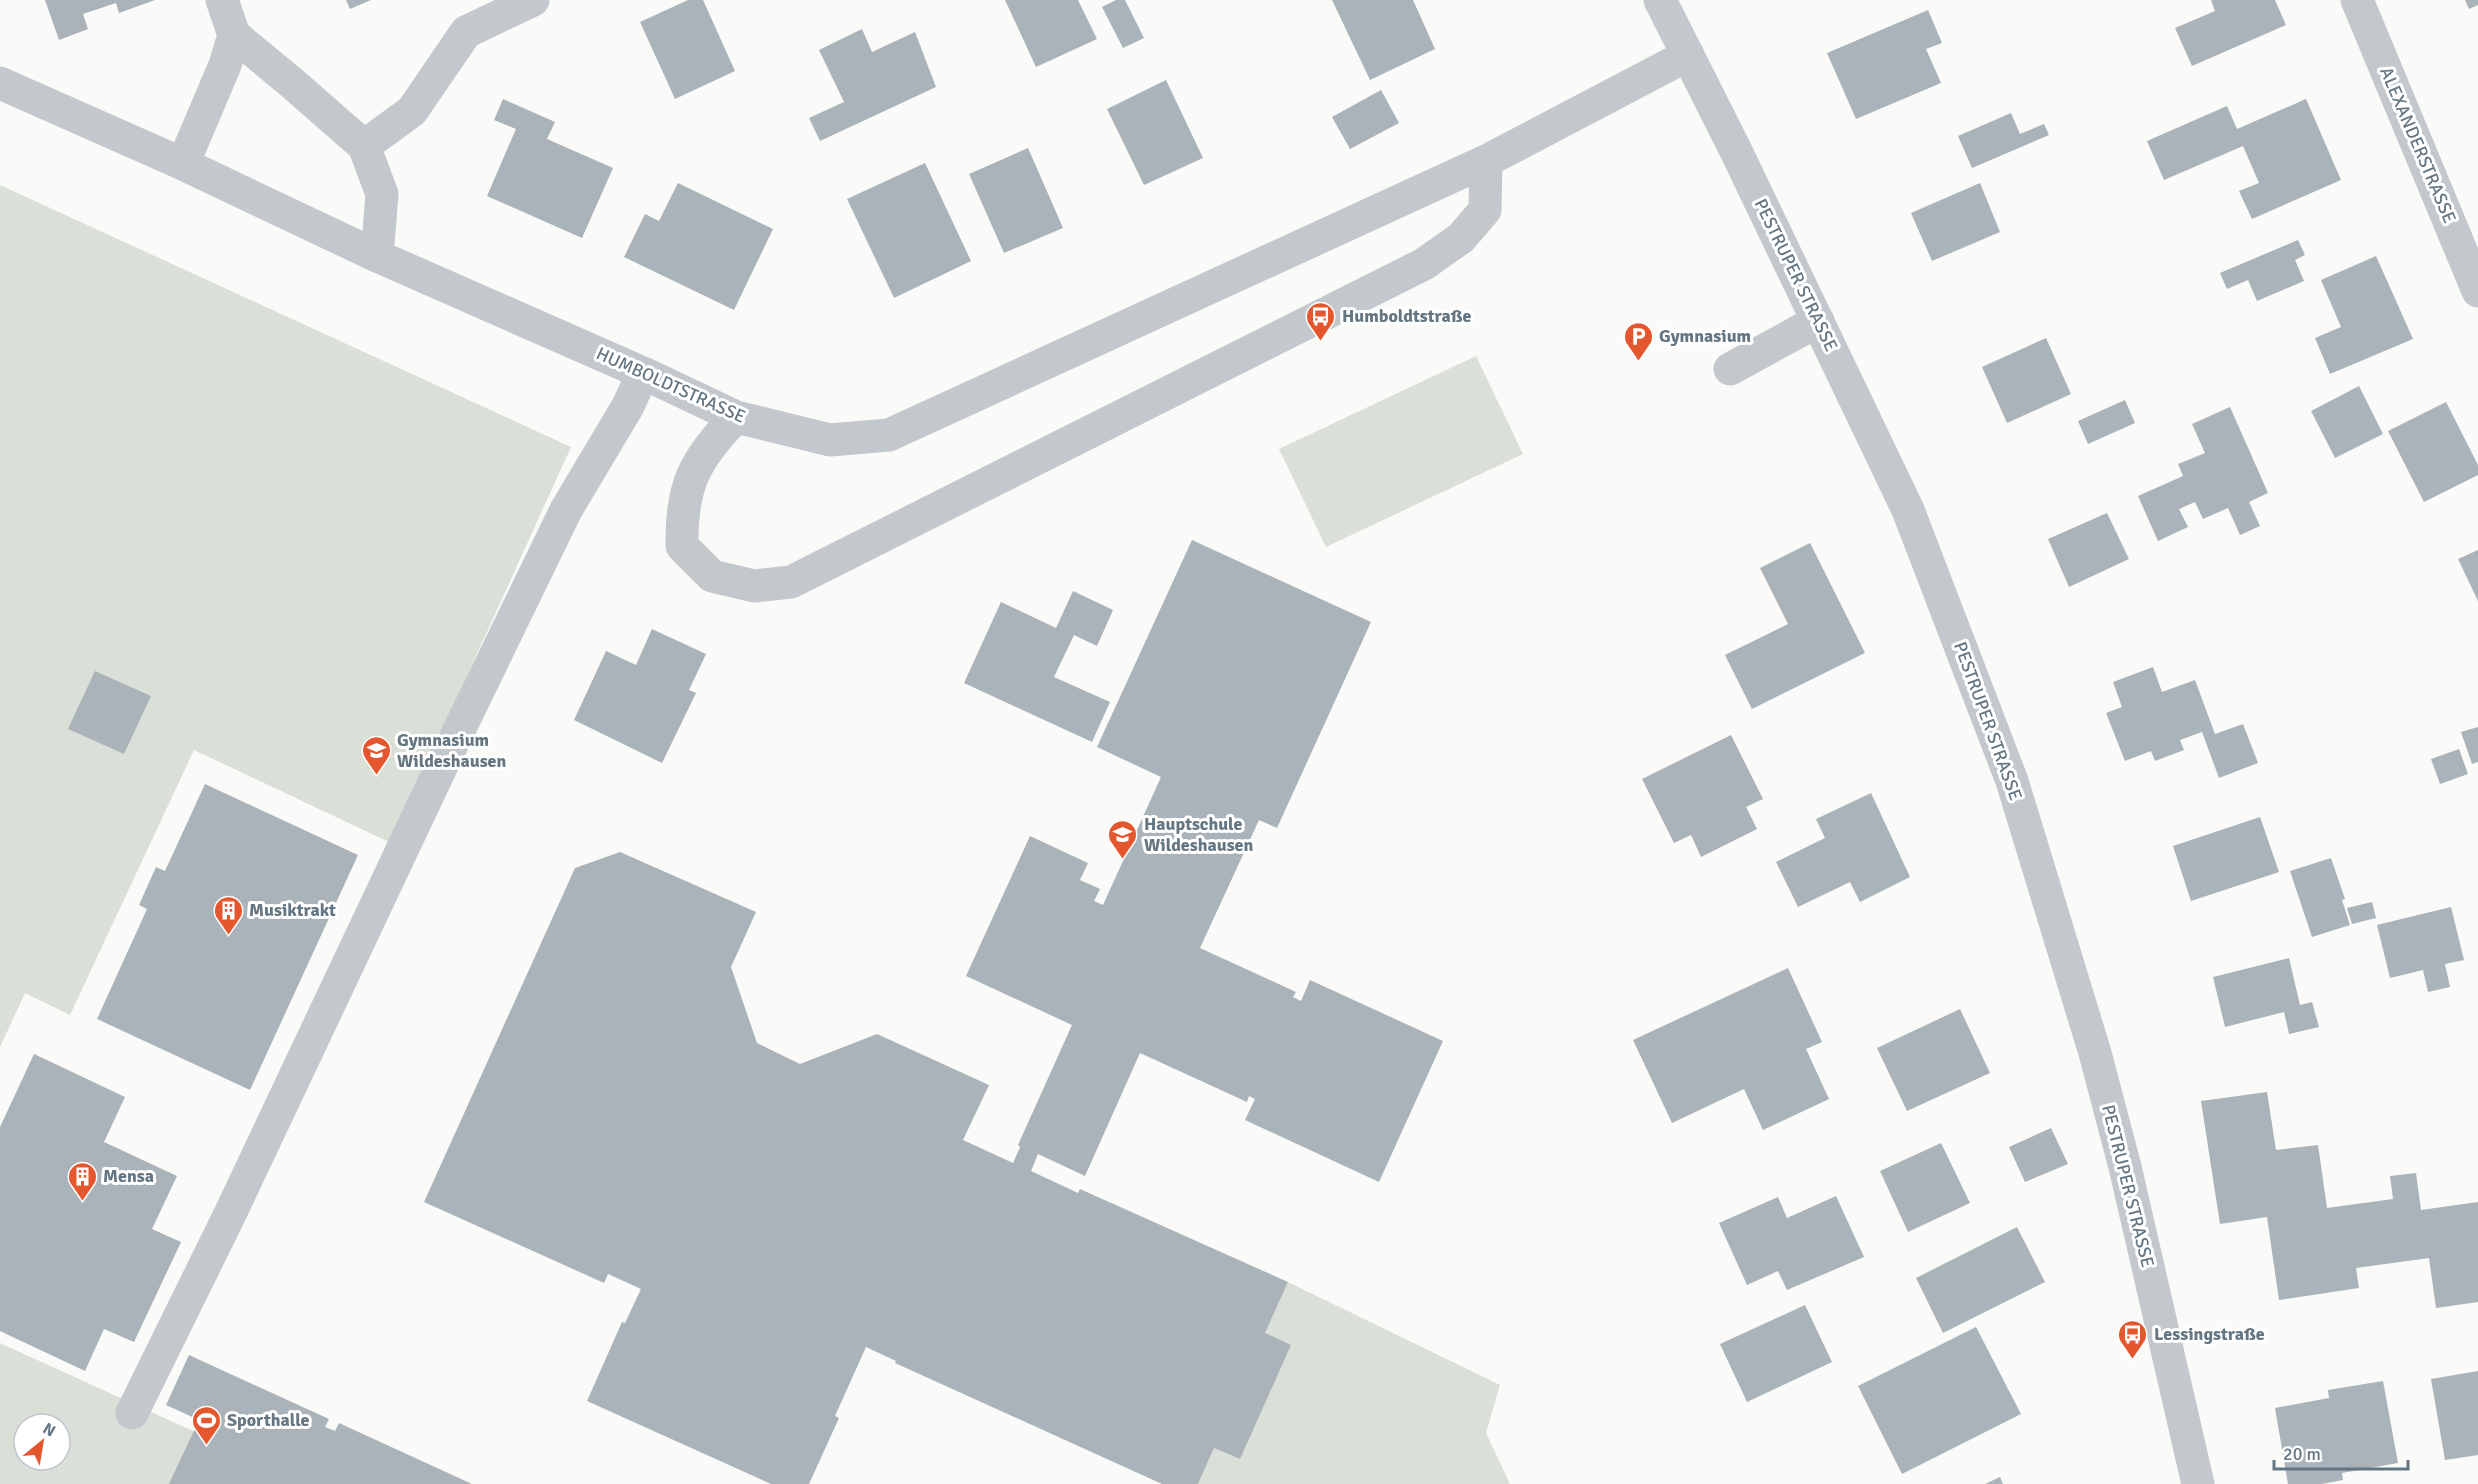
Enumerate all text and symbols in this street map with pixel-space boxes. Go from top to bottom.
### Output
street label: ALEXANDERSTRASSE [2375,64,2461,226]
street label: PESTRUPER STRASSE [1750,195,1842,355]
bus stop icon: Humboldtstraße [1305,300,1337,342]
place label: Humboldtstraße [1342,305,1472,327]
parking icon: Gymnasium [1622,320,1654,362]
place label: Gymnasium [1659,325,1751,347]
street label: HUMBOLDTSTRASSE [593,342,749,428]
street label: PESTRUPER STRASSE [1949,639,2027,803]
place label: Gymnasium Wildeshausen [397,729,507,772]
school or university icon: Gymnasium Wildeshausen [360,734,392,776]
place label: Hauptschule Wildeshausen [1144,813,1254,856]
school or university icon: Hauptschule Wildeshausen [1107,818,1139,860]
building icon: Musiktrakt [212,894,244,936]
place label: Musiktrakt [249,899,336,921]
street label: PESTRUPER STRASSE [2097,1102,2159,1270]
building icon: Mensa [66,1160,98,1202]
place label: Mensa [103,1165,154,1187]
bus stop icon: Lessingstraße [2117,1318,2149,1360]
place label: Lessingstraße [2154,1323,2265,1345]
sports icon: Sporthalle [190,1404,222,1446]
place label: Sporthalle [227,1409,310,1431]
north arrow [12,1412,72,1472]
text: N [39,1418,59,1441]
scale bar [2274,1433,2408,1471]
text: 20 m [2283,1443,2321,1465]

